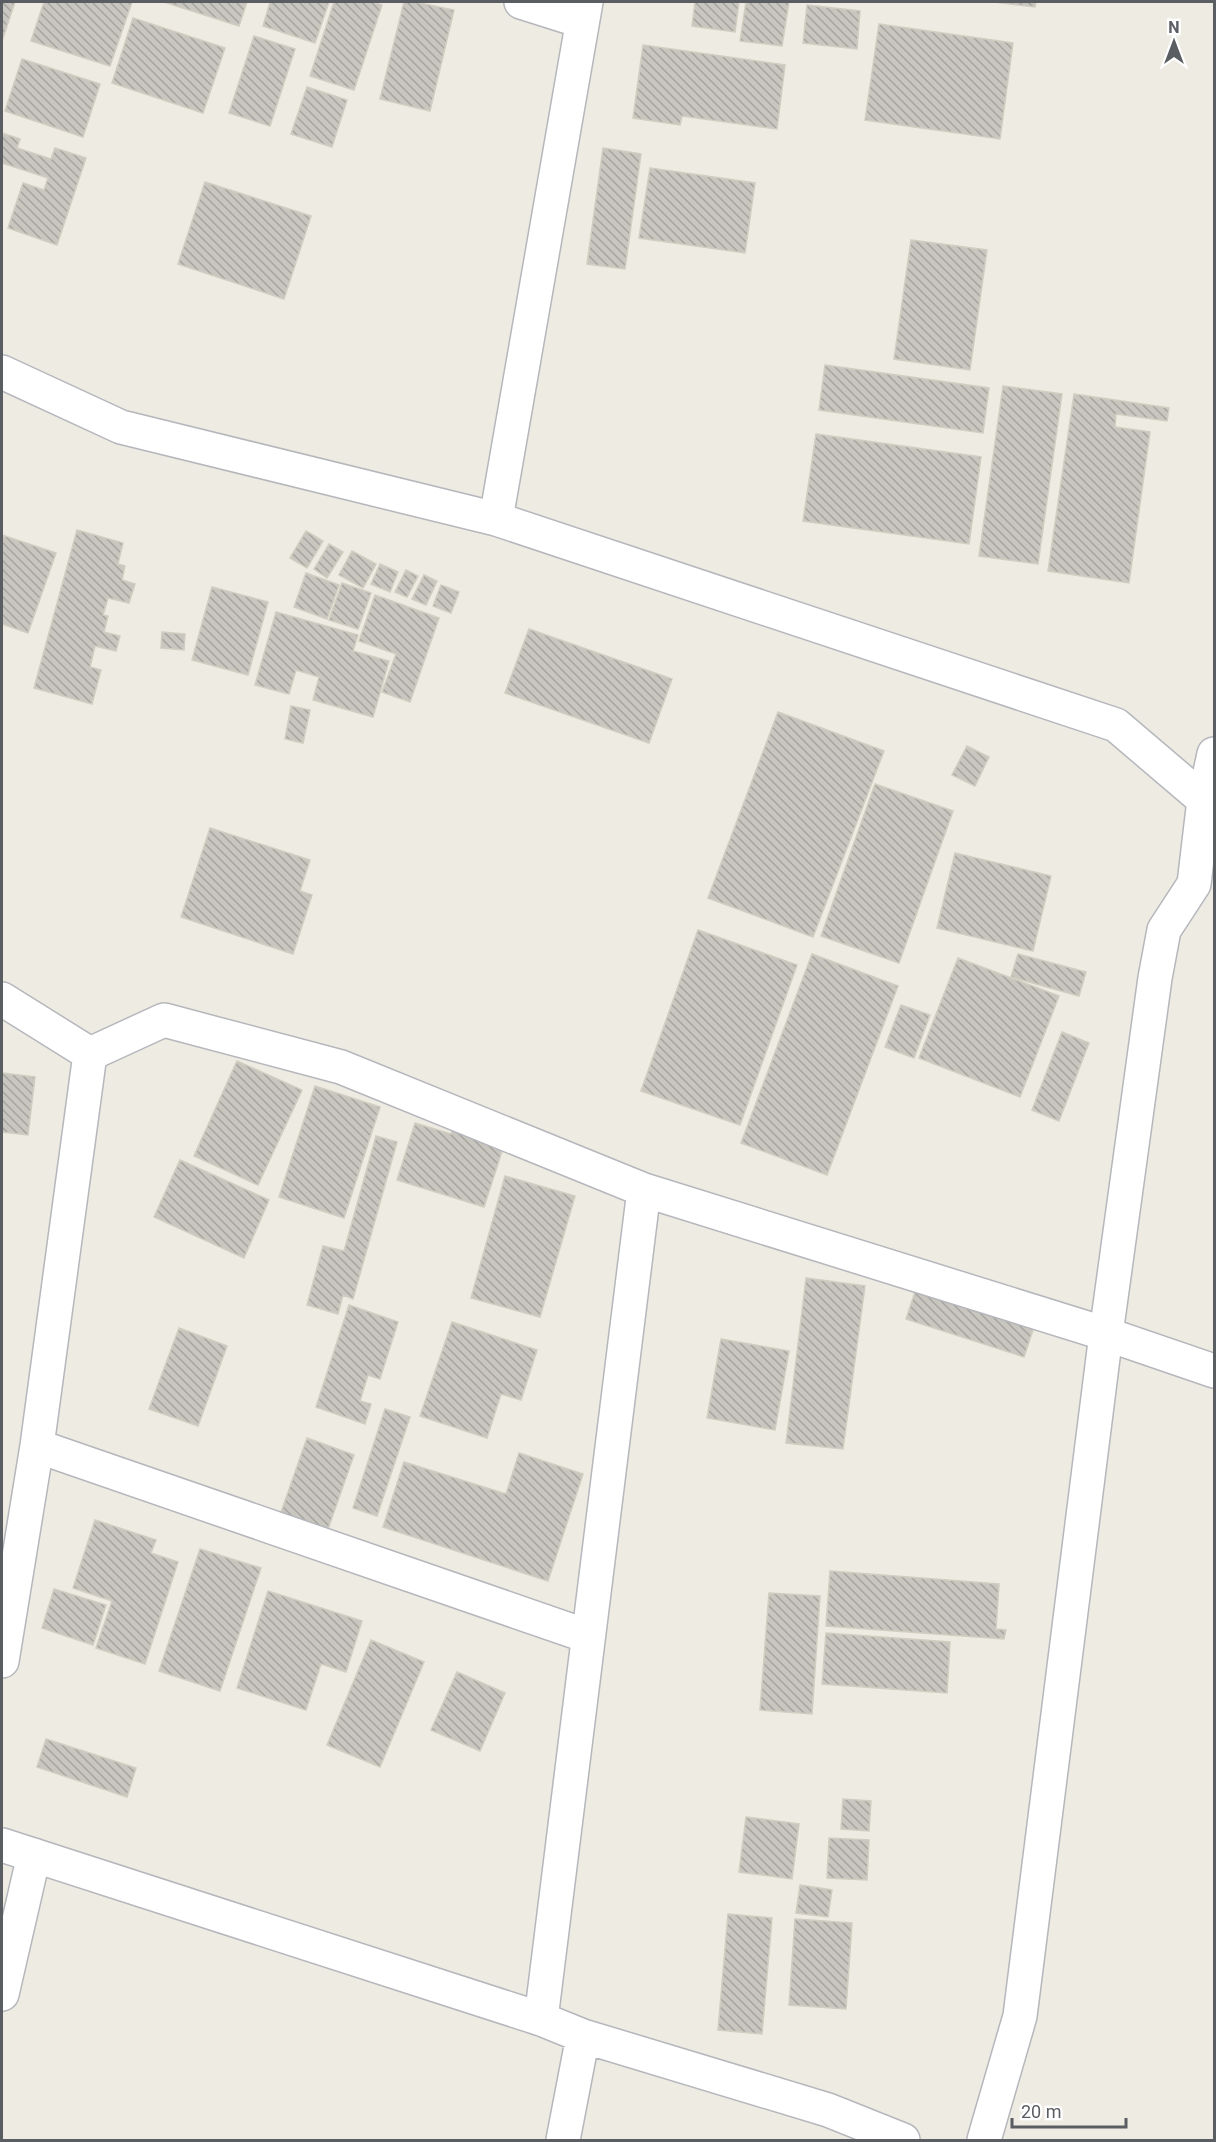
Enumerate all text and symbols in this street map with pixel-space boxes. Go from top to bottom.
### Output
north arrow [1144,12,1204,72]
text: N [1168,18,1180,37]
scale bar [1012,2091,1126,2129]
text: 20 m [1021,2101,1061,2122]

